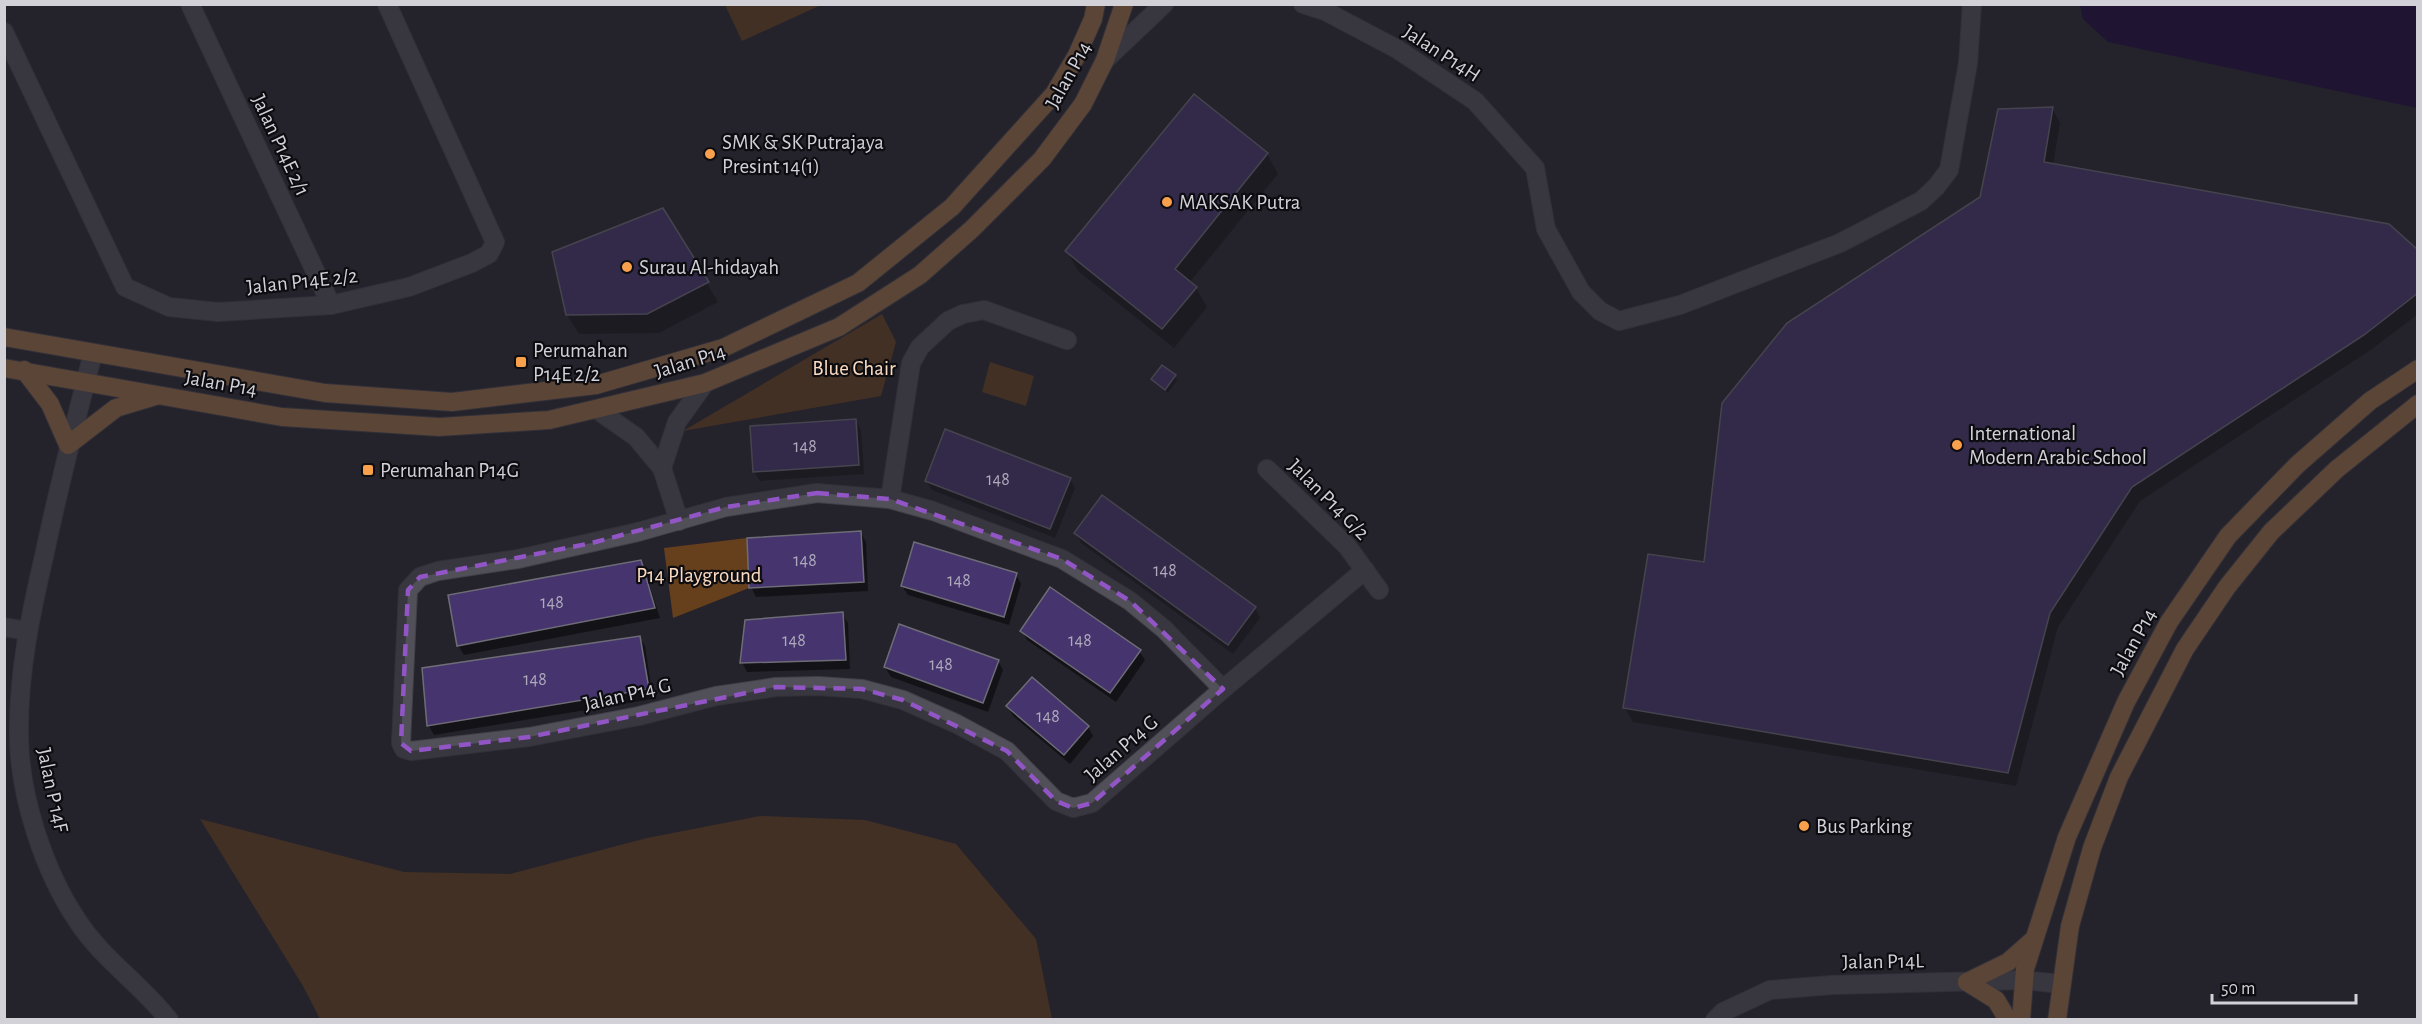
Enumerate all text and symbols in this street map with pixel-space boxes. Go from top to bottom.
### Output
street label: Jalan P14H [1399,21,1484,86]
street label: Jalan P14 [1042,38,1095,112]
street label: Jalan P14E 2/1 [248,91,313,199]
place label: SMK & SK Putrajaya Presint 14(1) [722,132,884,177]
marker: SMK & SK Putrajaya Presint 14(1) [703,147,717,161]
place label: MAKSAK Putra [1179,192,1301,213]
marker: MAKSAK Putra [1160,195,1174,209]
place label: Surau Al-hidayah [639,257,779,278]
marker: Surau Al-hidayah [620,260,634,274]
street label: Jalan P14E 2/2 [245,265,359,298]
place label: Perumahan P14E 2/2 [533,340,628,385]
street label: Jalan P14 [652,341,728,382]
marker: Perumahan P14E 2/2 [514,355,528,369]
park label: Blue Chair [812,358,896,379]
street label: Jalan P14 [183,367,259,400]
place label: International Modern Arabic School [1969,423,2147,468]
house number: 148 [793,438,817,456]
marker: International Modern Arabic School [1950,438,1964,452]
street label: Jalan P14 G/2 [1284,455,1373,544]
place label: Perumahan P14G [380,460,519,481]
marker: Perumahan P14G [361,463,375,477]
house number: 148 [986,471,1010,489]
house number: 148 [793,552,817,570]
house number: 148 [1153,562,1177,580]
park label: P14 Playground [636,565,762,586]
house number: 148 [947,572,971,590]
house number: 148 [540,594,564,612]
street label: Jalan P14 [2107,605,2160,679]
house number: 148 [782,632,806,650]
house number: 148 [1068,632,1092,650]
house number: 148 [929,656,953,674]
house number: 148 [523,671,547,689]
street label: Jalan P14 G [581,674,673,715]
house number: 148 [1036,708,1060,726]
street label: Jalan P14 G [1081,711,1162,786]
street label: Jalan P 14F [33,746,72,835]
place label: Bus Parking [1816,816,1912,837]
marker: Bus Parking [1797,819,1811,833]
street label: Jalan P14L [1842,950,1924,973]
scale bar [2212,967,2356,1005]
text: 50 m [2221,980,2255,998]

